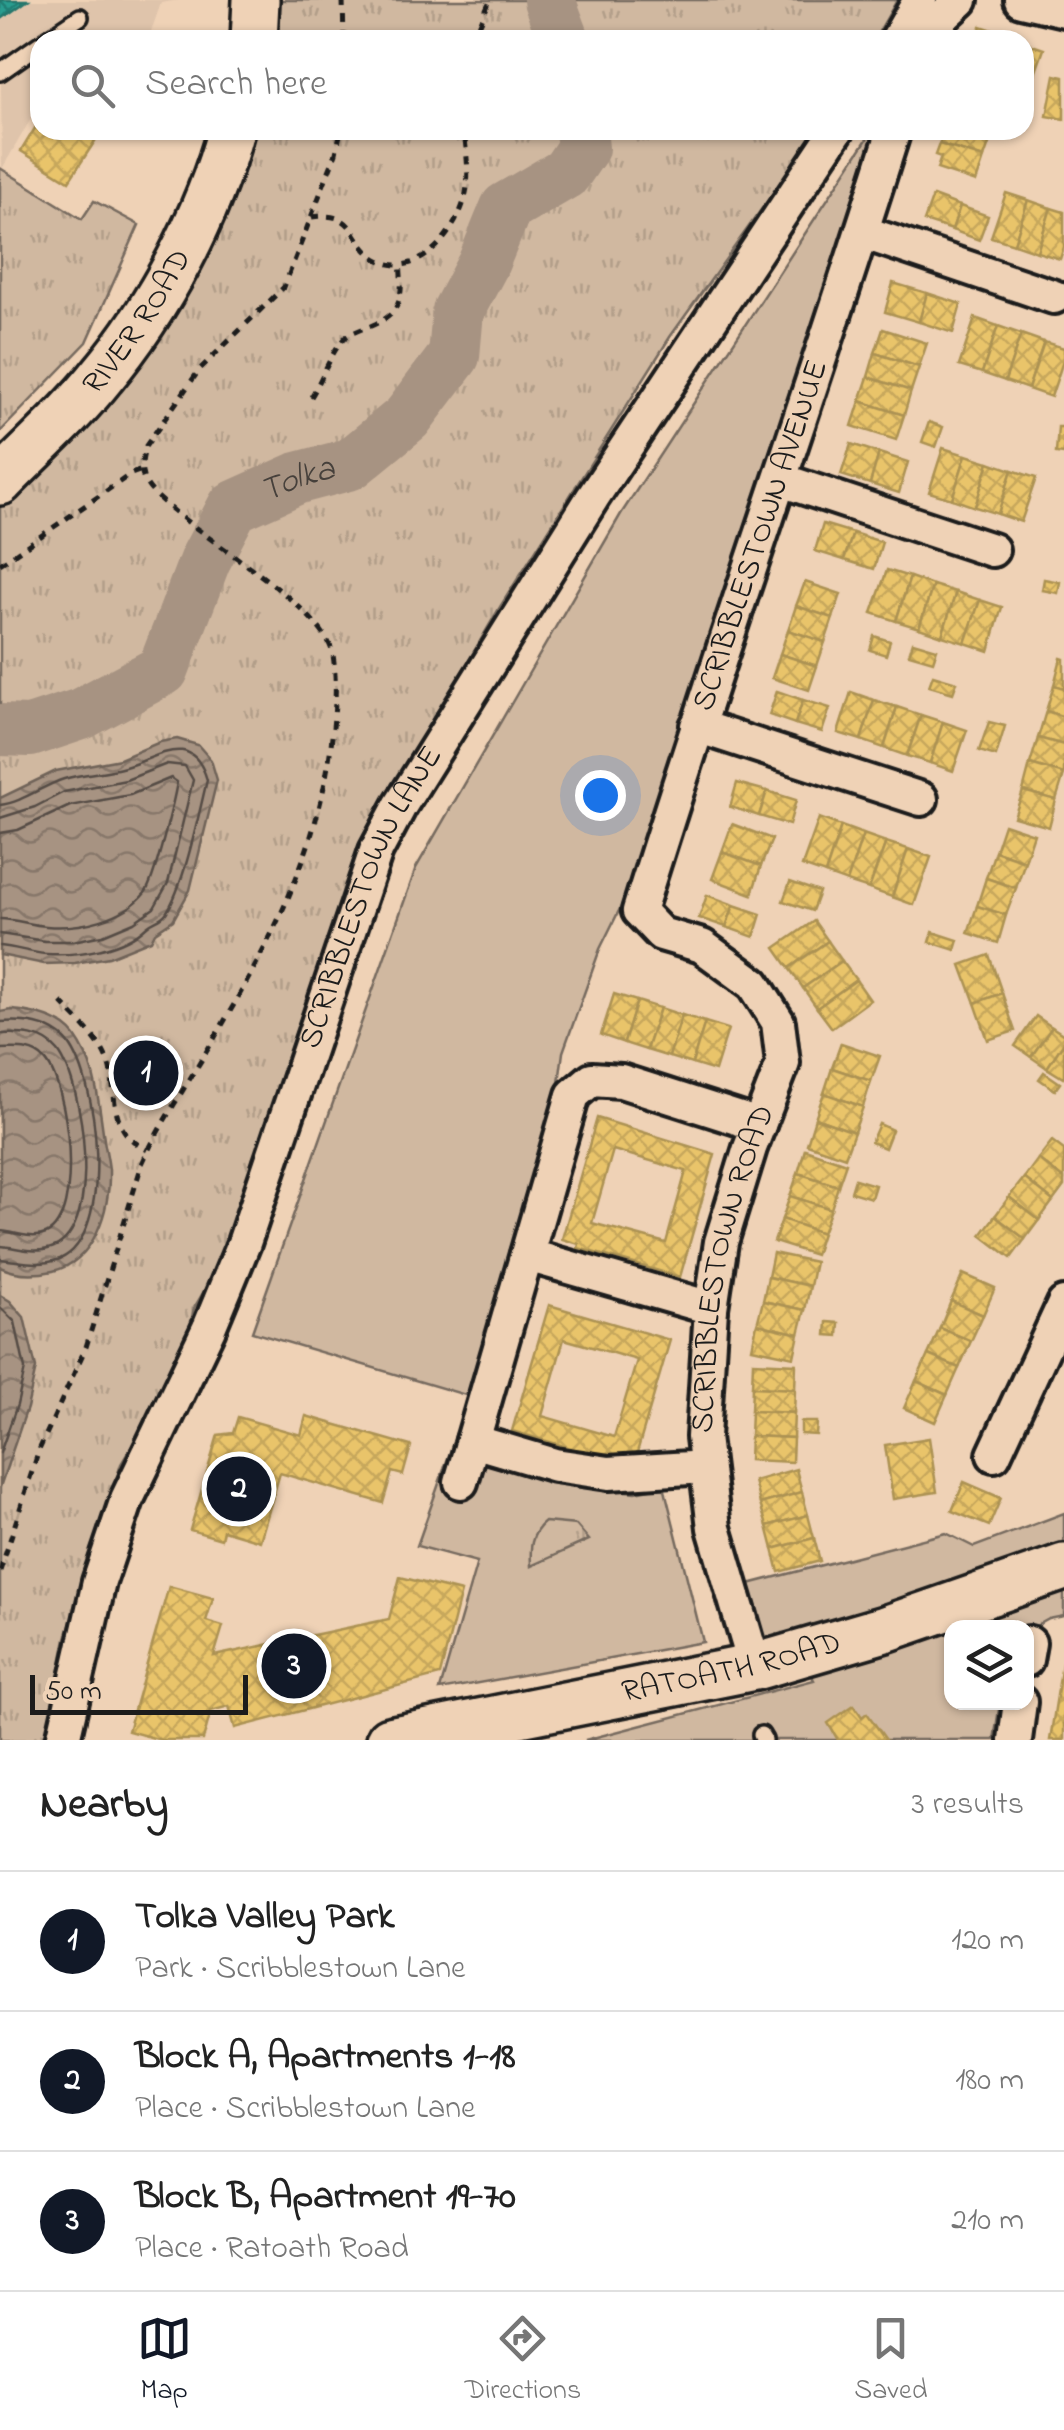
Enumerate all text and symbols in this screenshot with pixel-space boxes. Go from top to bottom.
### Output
search box [30,30,1034,140]
text: Search here [145,57,327,113]
icon: search [65,58,120,113]
street label: RIVER ROAD [72,241,204,406]
street label: SCRIBBLESTOWN AVENUE [681,354,841,717]
water label: Tolka [252,444,342,517]
street label: SCRIBBLESTOWN LANE [288,737,455,1055]
your location [575,770,626,821]
pin: 1 [114,1036,178,1110]
street label: SCRIBBLESTOWN ROAD [680,1098,788,1434]
pin: 2 [206,1452,272,1526]
street label: RATOATH ROAD [618,1620,847,1716]
map controls [944,1620,1034,1710]
button: layers [944,1620,1034,1710]
pin: 3 [262,1628,326,1704]
scale bar [30,1670,248,1714]
text: 50 m [45,1672,102,1713]
text: Nearby [40,1775,168,1836]
text: 3 results [912,1782,1024,1829]
text: Tolka Valley Park [135,1890,394,1946]
text: 1 [67,1918,78,1965]
text: 120 m [951,1918,1024,1965]
text: Park · Scribblestown Lane [135,1946,465,1993]
text: Block A, Apartments 1-18 [135,2030,516,2086]
text: 2 [65,2058,80,2105]
text: 180 m [955,2058,1024,2105]
text: Place · Scribblestown Lane [135,2086,475,2133]
text: Block B, Apartment 19-70 [135,2170,516,2226]
text: 3 [66,2198,79,2245]
text: 210 m [951,2198,1024,2245]
text: Place · Ratoath Road [135,2226,409,2273]
tab: Map [137,2311,192,2412]
tab: Directions [465,2311,581,2412]
tab: Saved [854,2311,927,2412]

